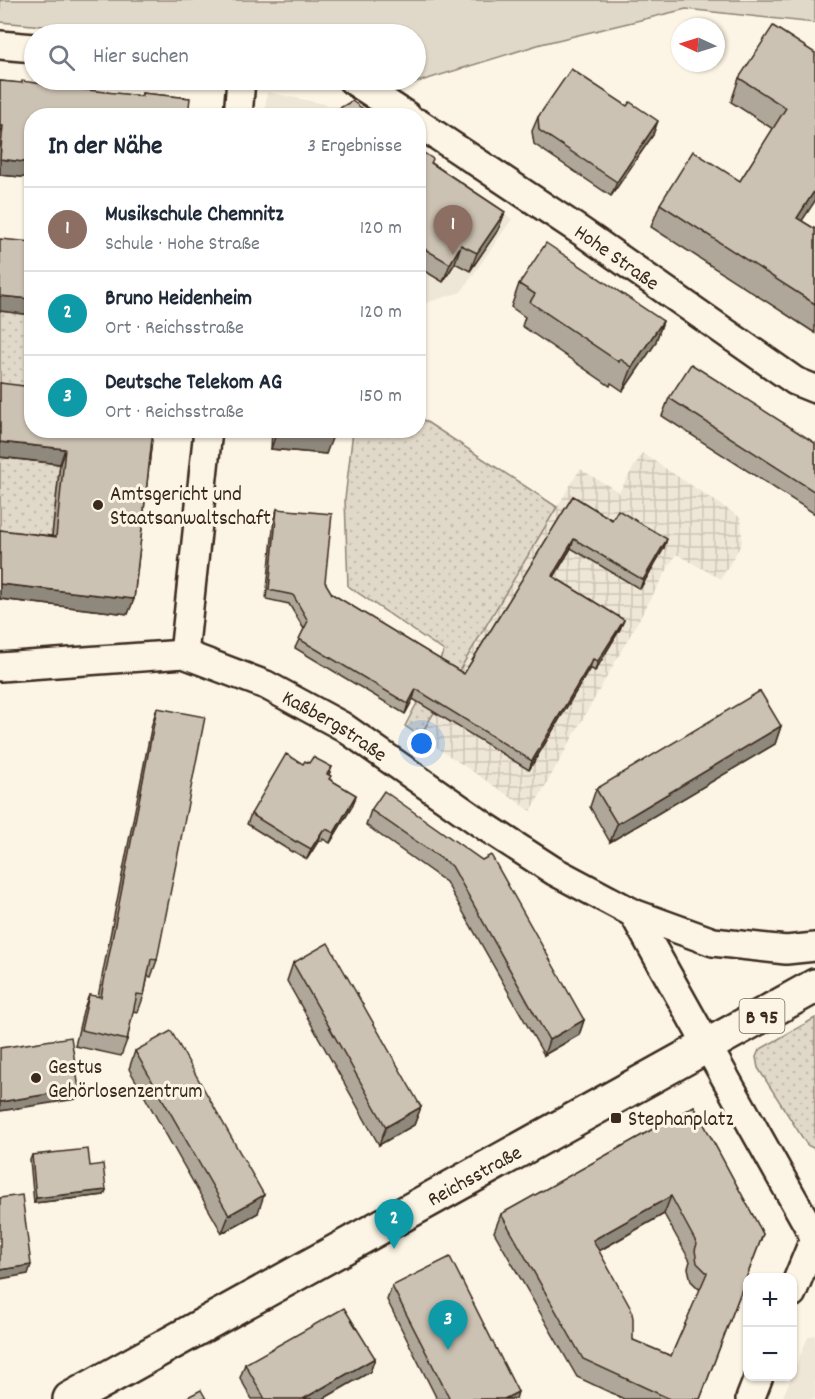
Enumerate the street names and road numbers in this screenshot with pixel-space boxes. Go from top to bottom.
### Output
street label: Hohe Straße [567,219,664,299]
street label: Kaßbergstraße [276,684,392,771]
road number: B 95 [740,999,784,1033]
street label: Reichsstraße [423,1139,528,1216]

